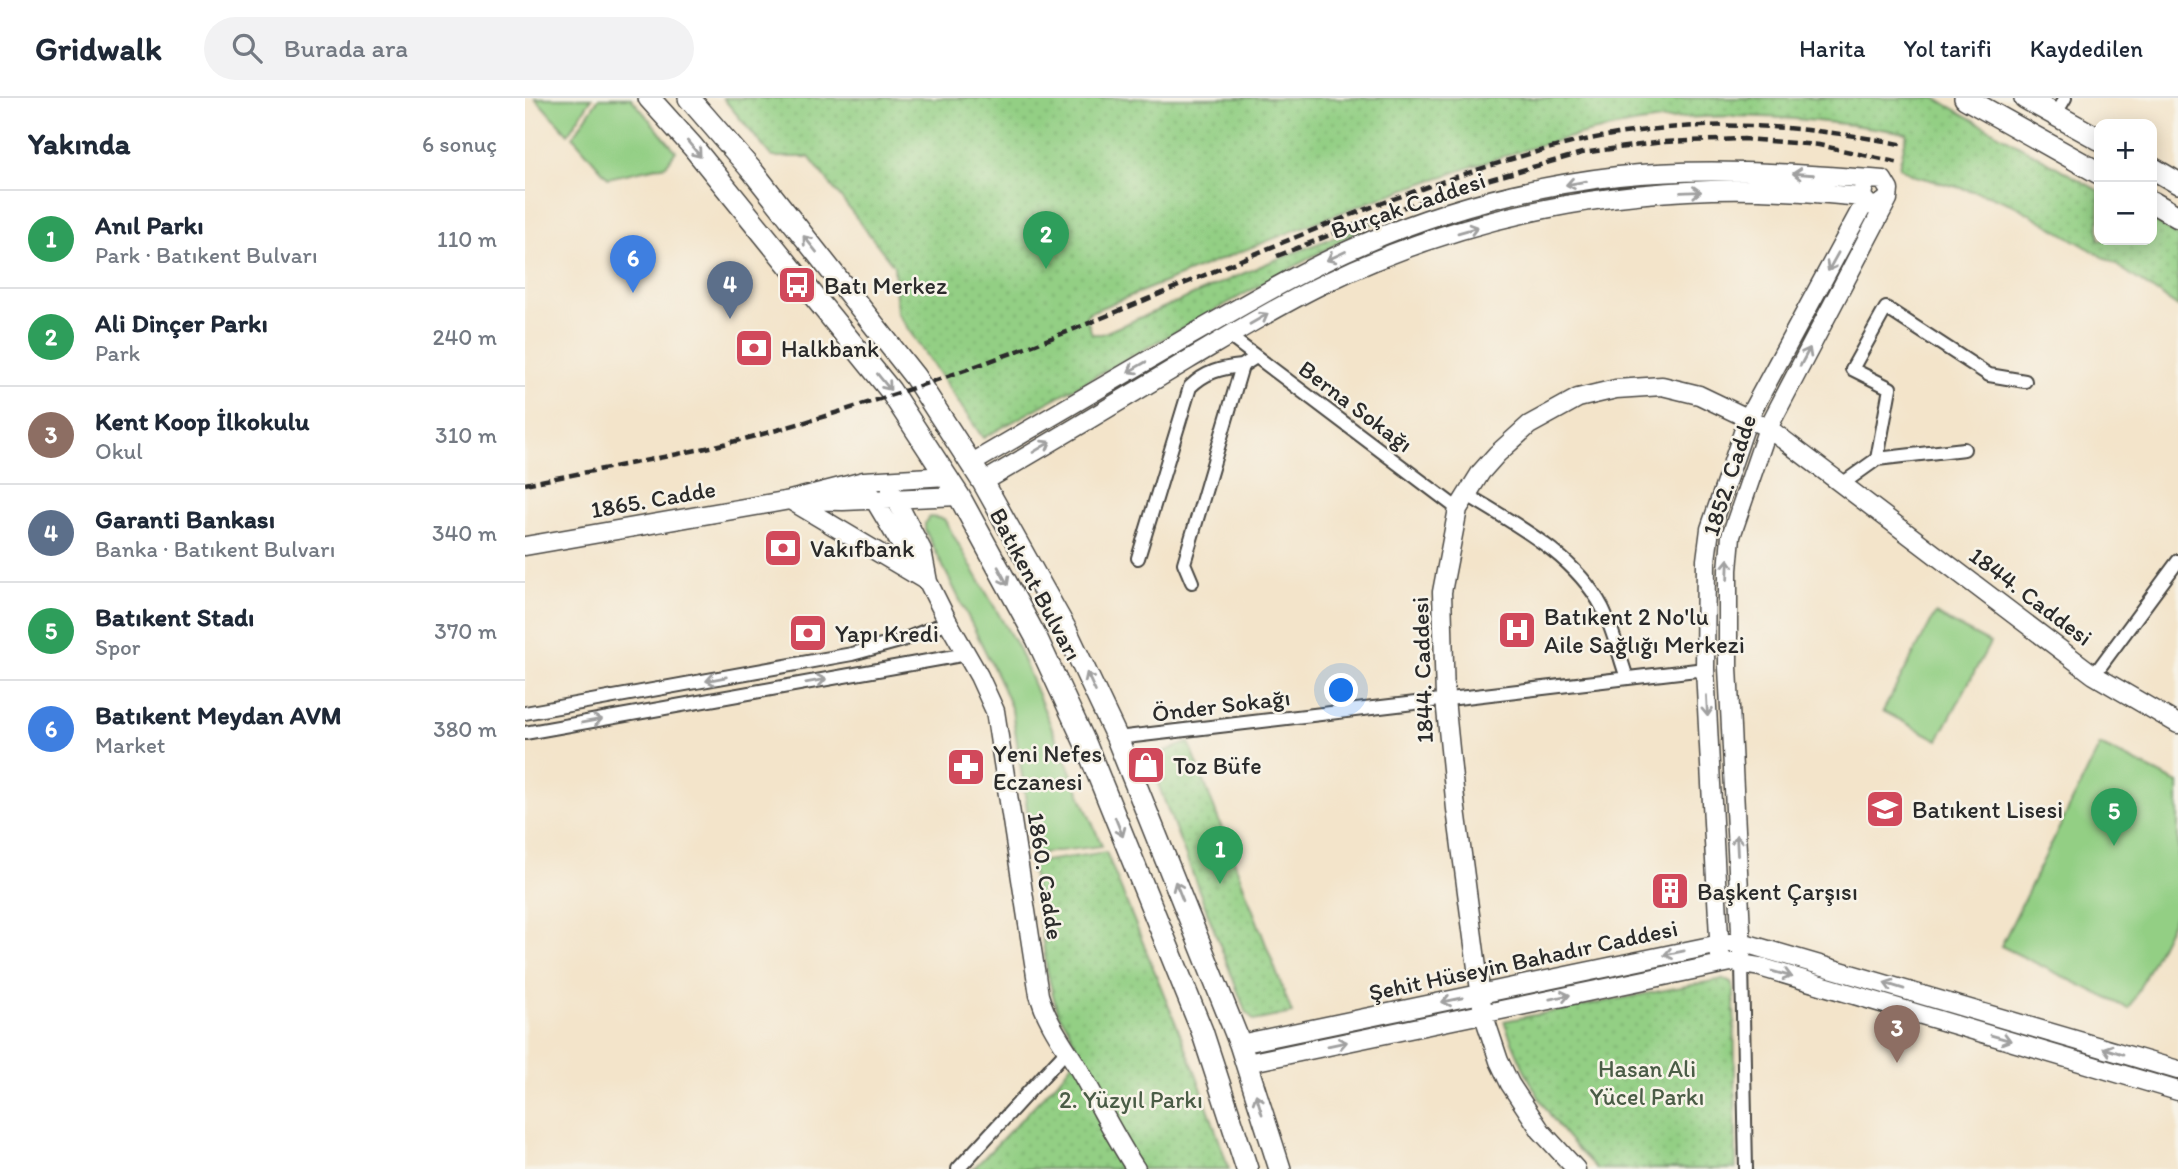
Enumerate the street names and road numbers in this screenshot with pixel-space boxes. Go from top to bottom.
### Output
street label: Burçak Caddesi [1327,165,1489,245]
street label: Berna Sokağı [1293,354,1419,458]
street label: 1852. Cadde [1696,410,1762,540]
street label: 1865. Cadde [588,474,718,524]
street label: Batıkent Bulvarı [984,503,1088,665]
street label: 1844. Caddesi [1964,540,2098,652]
street label: 1844. Caddesi [1405,596,1439,744]
street label: Önder Sokağı [1150,682,1292,728]
street label: 1860. Cadde [1022,810,1070,942]
street label: Şehit Hüseyin Bahadır Caddesi [1366,913,1680,1007]

